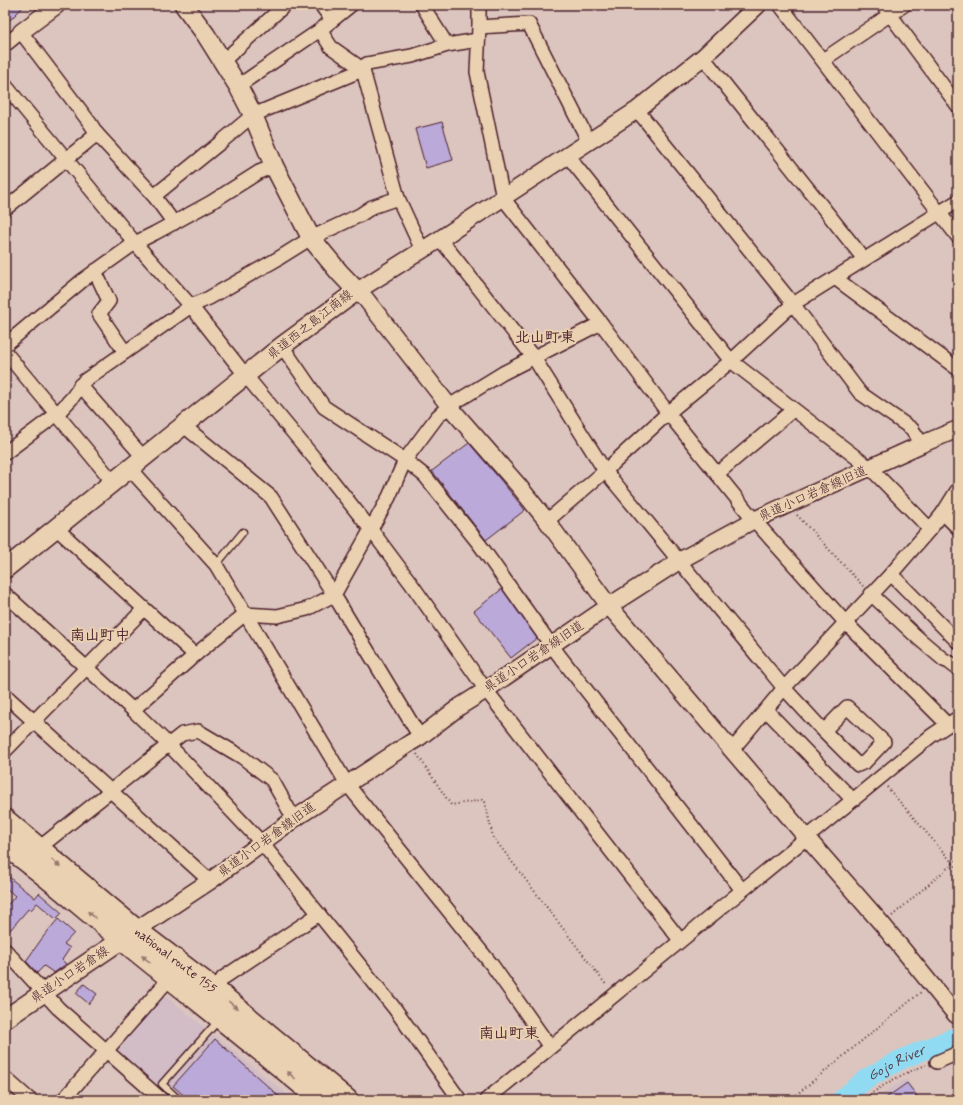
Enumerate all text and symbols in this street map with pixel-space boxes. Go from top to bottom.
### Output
street label: 県道西之島江南線 [264,286,357,364]
district label: 北山町東 [515,328,575,348]
street label: 県道小口岩倉線旧道 [756,462,870,526]
street label: 県道小口岩倉線旧道 [481,617,587,697]
district label: 南山町中 [70,626,130,646]
street label: 県道小口岩倉線旧道 [215,799,319,881]
one-way arrow [51,859,62,868]
one-way arrow [87,910,98,919]
street label: national route 155 [131,923,221,997]
street label: 県道小口岩倉線 [28,942,113,1007]
one-way arrow [140,954,151,963]
one-way arrow [228,1001,239,1010]
district label: 南山町東 [479,1024,539,1044]
water label: Gojo River [865,1041,930,1085]
one-way arrow [286,1070,297,1079]

